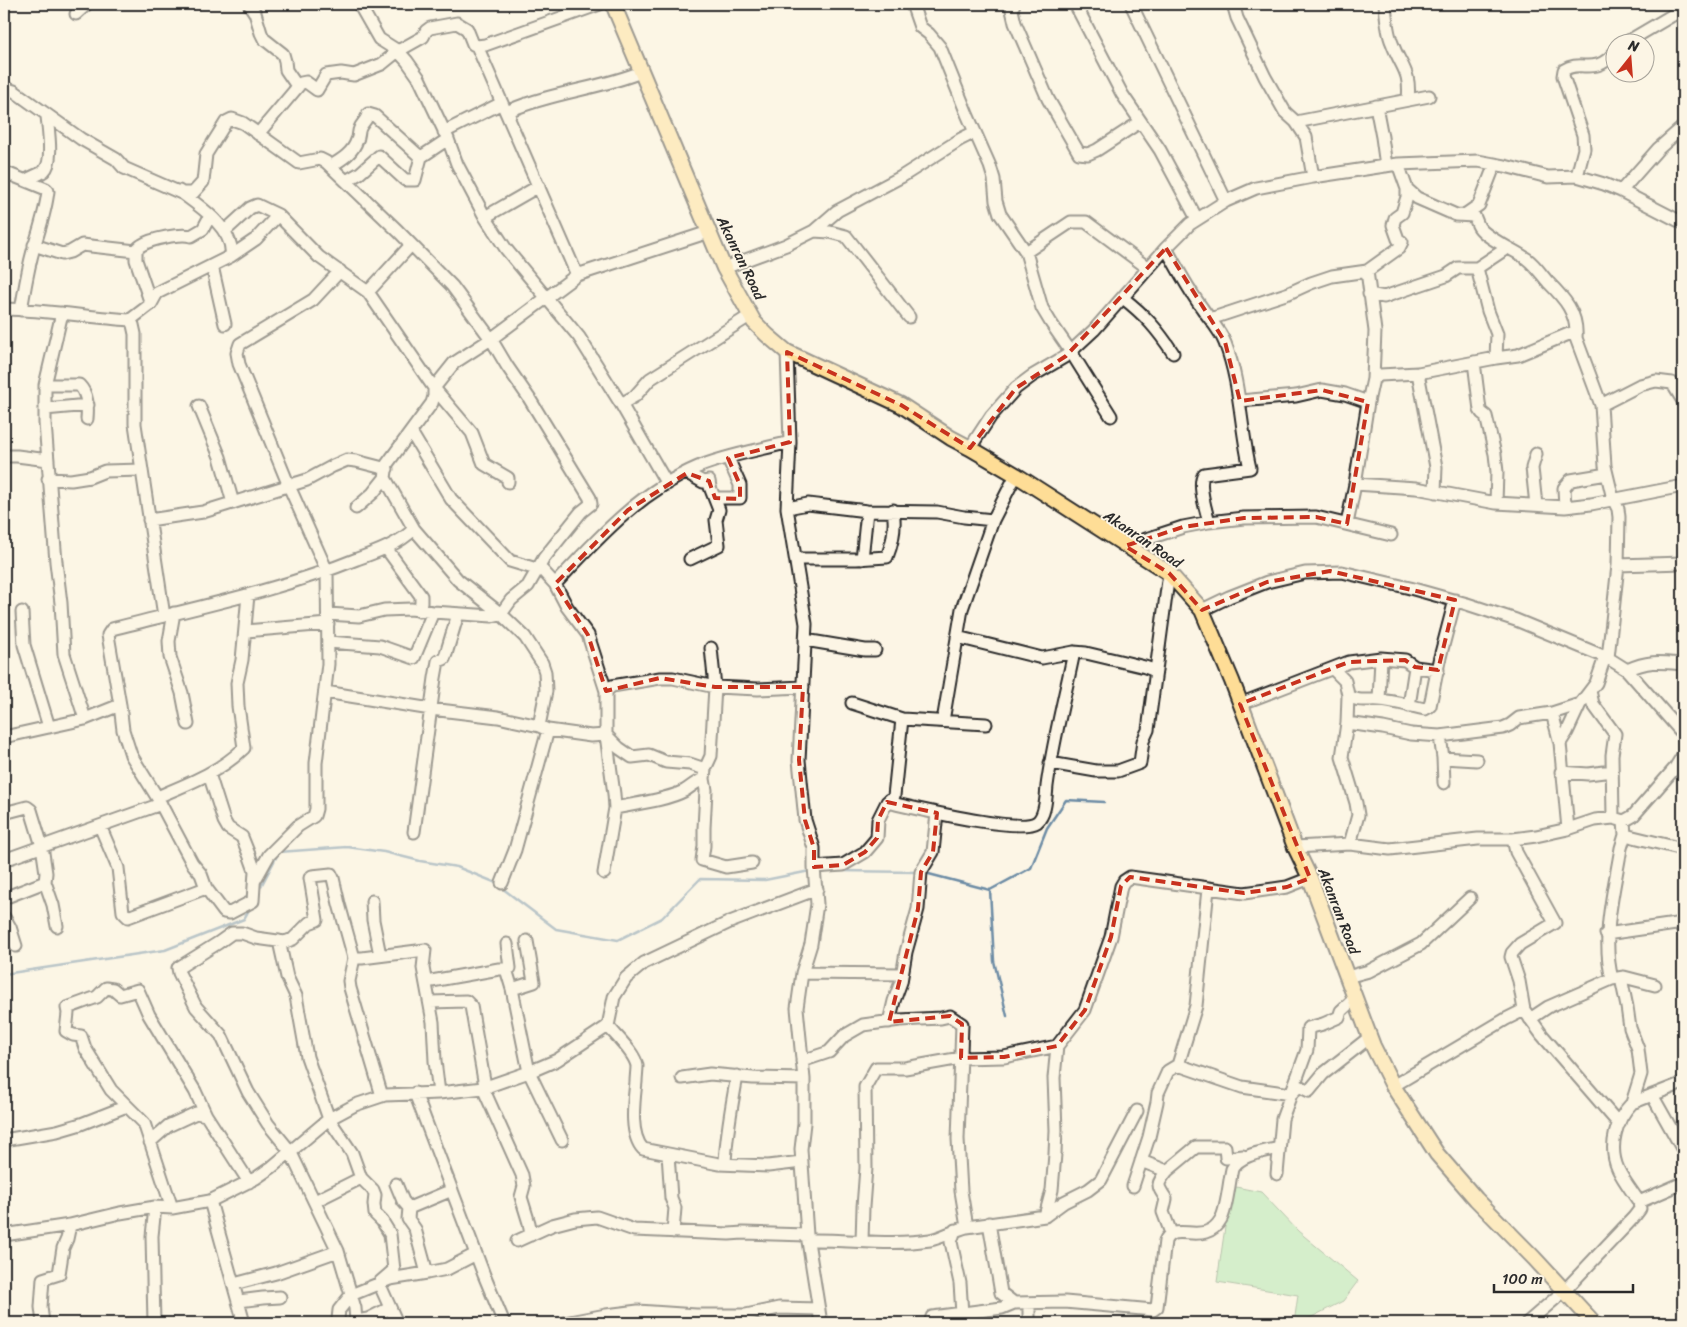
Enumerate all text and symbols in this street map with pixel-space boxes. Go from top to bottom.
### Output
north arrow [1604,32,1654,82]
text: N [1624,32,1642,60]
street label: Akanran Road [709,210,773,306]
street label: Akanran Road [1097,502,1189,576]
street label: Akanran Road [1310,863,1368,959]
scale bar [1494,1262,1633,1294]
text: 100 m [1502,1266,1543,1292]

